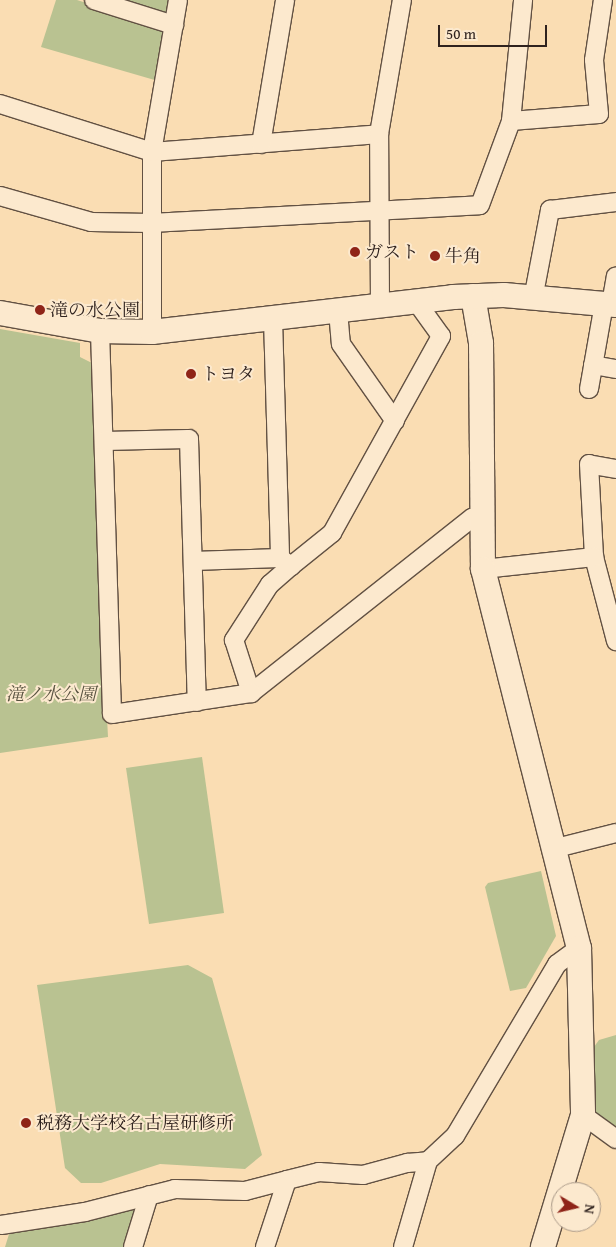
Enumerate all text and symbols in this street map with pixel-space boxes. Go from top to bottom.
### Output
scale bar [441,15,550,47]
text: 50 m [446,23,476,44]
place label: ガスト [365,241,419,263]
place label: 牛角 [445,245,481,267]
marker: ガスト [349,246,361,258]
marker: 牛角 [429,250,441,262]
place label: 滝の水公園 [50,299,140,321]
marker: 滝の水公園 [34,304,46,316]
place label: トヨタ [201,363,255,385]
marker: トヨタ [185,368,197,380]
park label: 滝ノ水公園 [6,683,96,705]
place label: 税務大学校名古屋研修所 [36,1112,234,1134]
marker: 税務大学校名古屋研修所 [20,1117,32,1129]
north arrow [551,1182,601,1232]
text: N [579,1203,600,1215]

